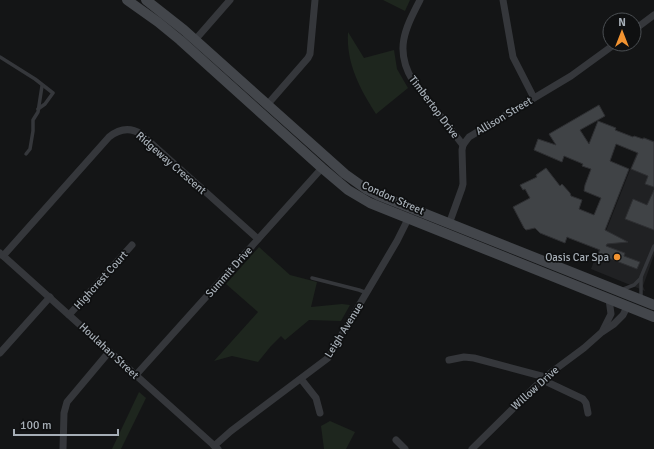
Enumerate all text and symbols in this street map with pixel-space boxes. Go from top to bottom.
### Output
north arrow [602,12,642,52]
text: N [618,16,626,29]
street label: Timbertop Drive [406,73,462,141]
street label: Allison Street [473,94,535,138]
street label: Ridgeway Crescent [133,129,209,197]
street label: Condon Street [360,178,426,218]
street label: Summit Drive [203,244,255,300]
street label: Highcrest Court [71,248,131,312]
place label: Oasis Car Spa [545,251,609,264]
marker: Oasis Car Spa [612,252,622,262]
street label: Leigh Avenue [322,300,366,360]
street label: Houlahan Street [77,320,142,382]
street label: Willow Drive [509,363,561,413]
scale bar [14,411,118,437]
text: 100 m [20,418,52,433]

